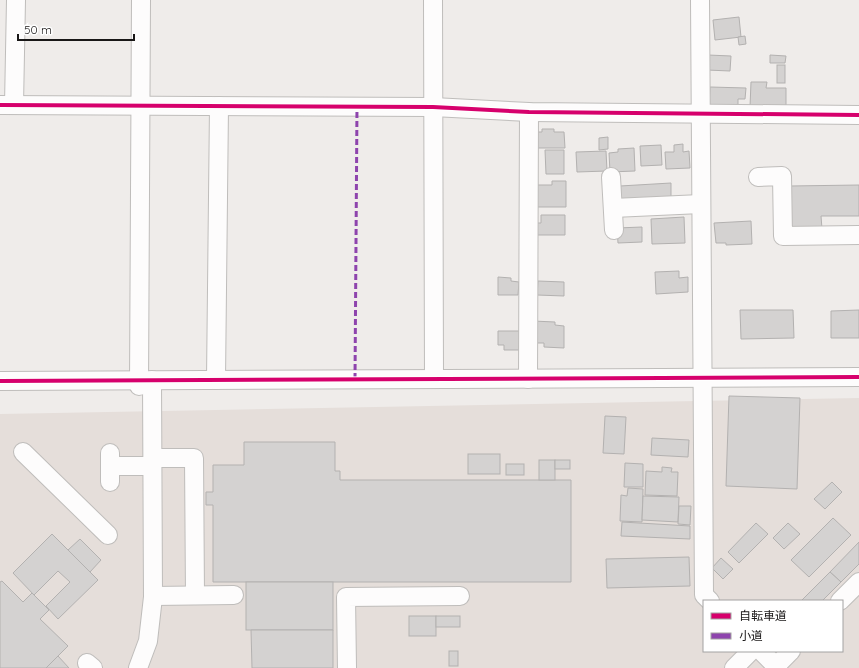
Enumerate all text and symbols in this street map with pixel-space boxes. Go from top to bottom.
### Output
scale bar [18,16,134,42]
text: 50 m [24,22,52,37]
legend [703,600,843,652]
text: 自転車道 [739,608,787,623]
text: 小道 [739,628,763,643]

